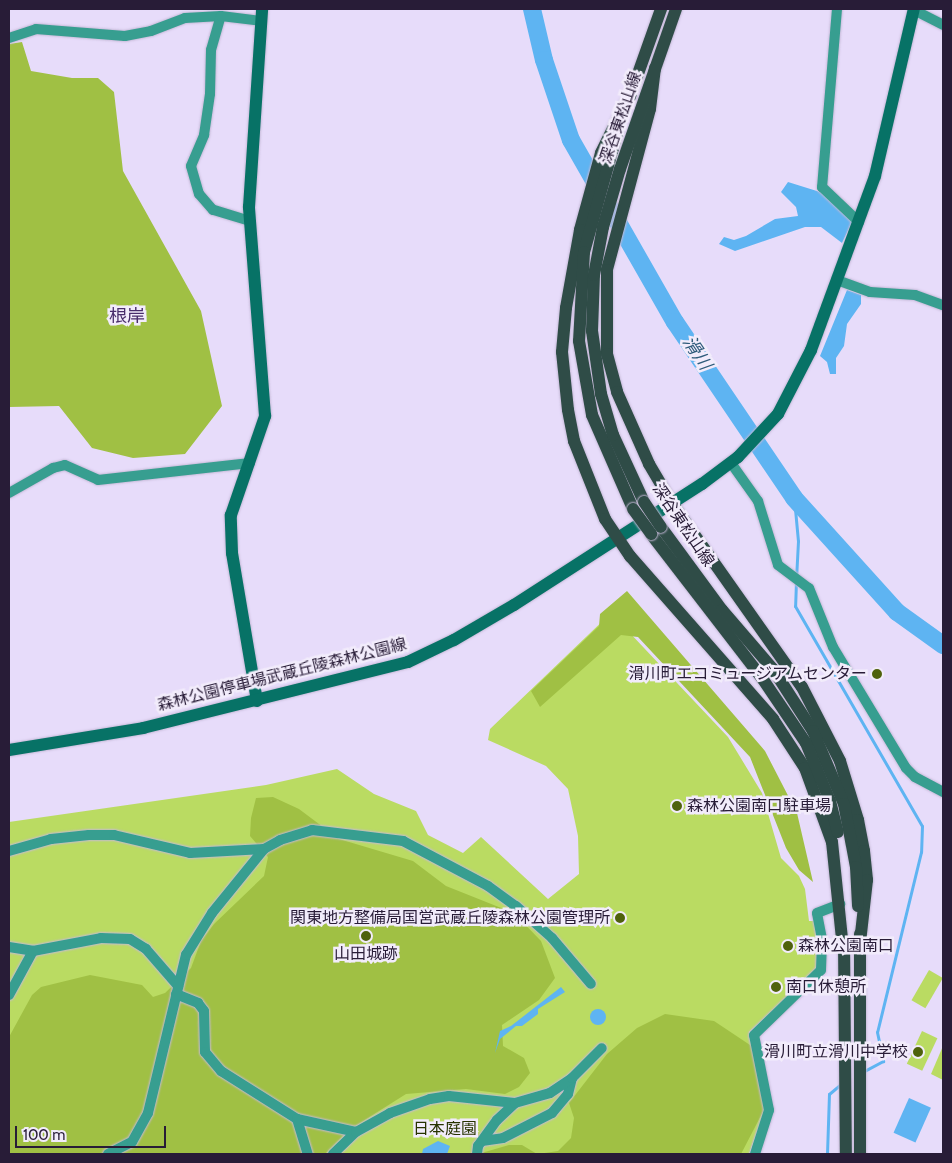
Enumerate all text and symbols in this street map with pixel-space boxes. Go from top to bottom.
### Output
street label: 深谷東松山線 [596,69,646,167]
district label: 根岸 [109,305,145,327]
water label: 滑川 [678,332,716,374]
street label: 深谷東松山線 [648,480,718,570]
street label: 森林公園停車場武蔵丘陵森林公園線 [155,635,409,715]
place label: 滑川町エコミュージアムセンター [627,664,867,684]
marker: 滑川町エコミュージアムセンター [871,668,883,680]
place label: 森林公園南口駐車場 [687,796,831,816]
marker: 森林公園南口駐車場 [671,800,683,812]
place label: 関東地方整備局国営武蔵丘陵森林公園管理所 [290,908,610,928]
marker: 関東地方整備局国営武蔵丘陵森林公園管理所 [614,912,626,924]
marker: 山田城跡 [360,930,372,942]
place label: 森林公園南口 [798,936,894,956]
marker: 森林公園南口 [782,940,794,952]
place label: 山田城跡 [334,944,398,964]
place label: 南口休憩所 [786,977,866,997]
marker: 南口休憩所 [770,981,782,993]
place label: 滑川町立滑川中学校 [764,1042,908,1062]
marker: 滑川町立滑川中学校 [912,1046,924,1058]
scale bar [18,1116,169,1148]
park label: 日本庭園 [413,1119,477,1139]
text: 100 m [23,1126,65,1144]

